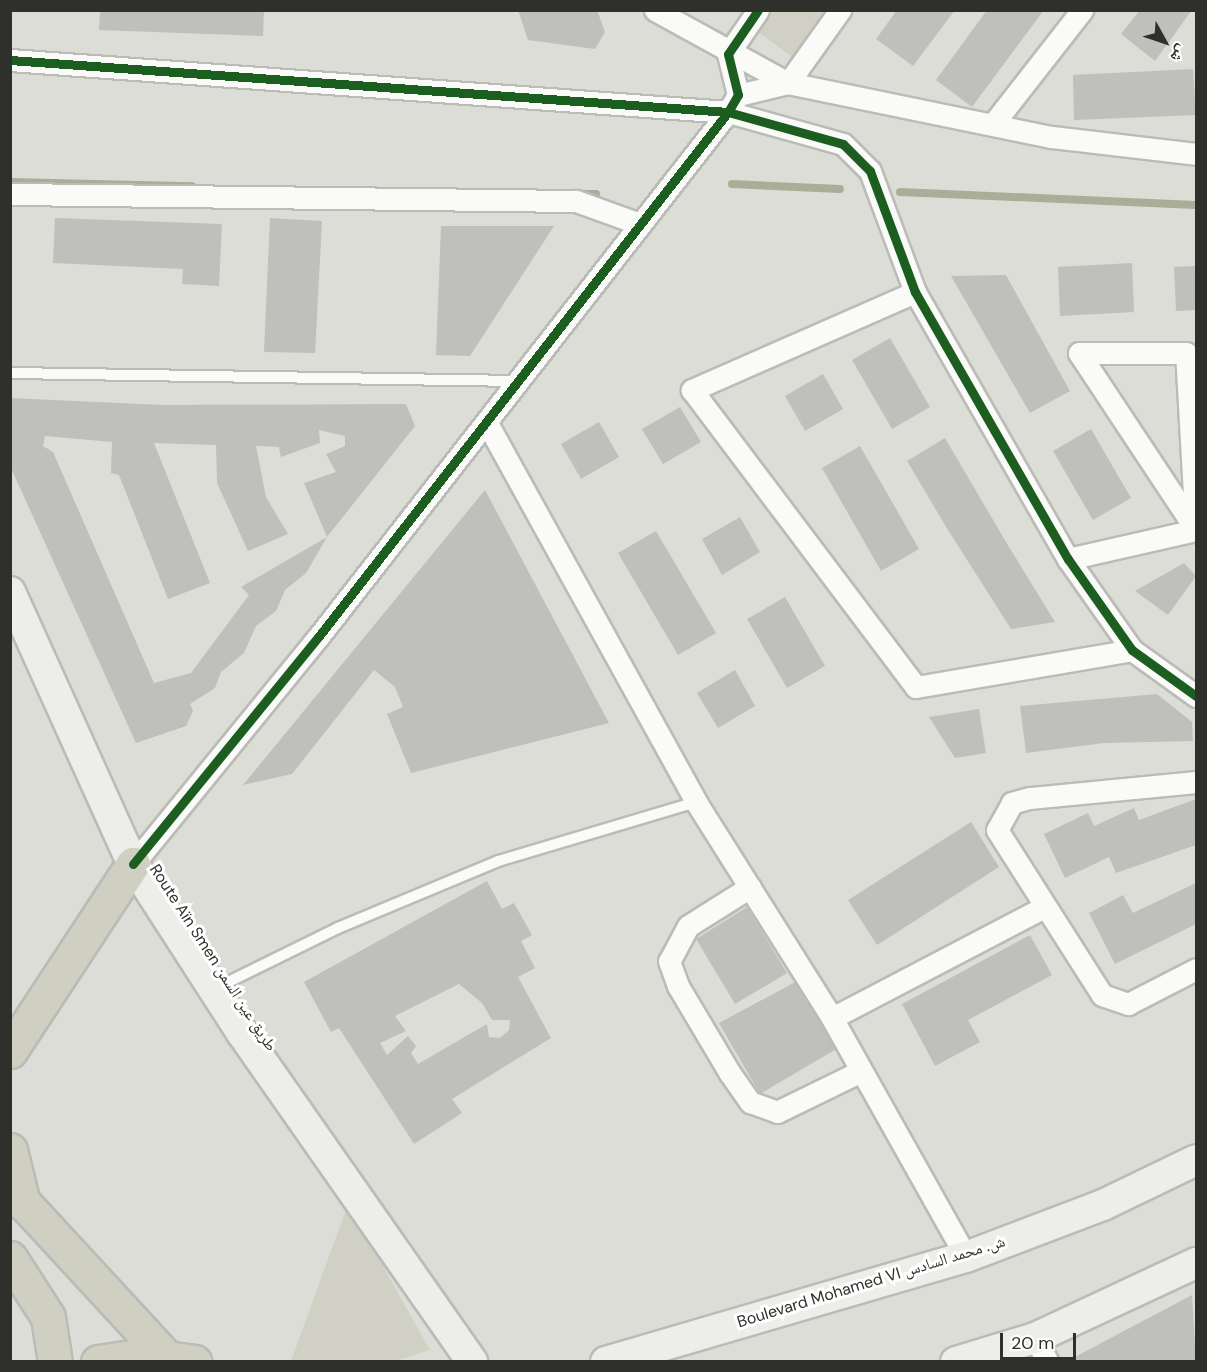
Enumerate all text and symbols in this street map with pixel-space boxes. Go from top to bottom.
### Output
north arrow [1135,12,1195,72]
text: ش [1166,41,1193,67]
street label: Route Aïn Smen طريق عين السمن [145,861,281,1055]
street label: Boulevard Mohamed VI ش. محمد السادس [735,1232,1007,1332]
scale bar [1003,1321,1080,1359]
text: 20 m [1011,1331,1054,1355]

